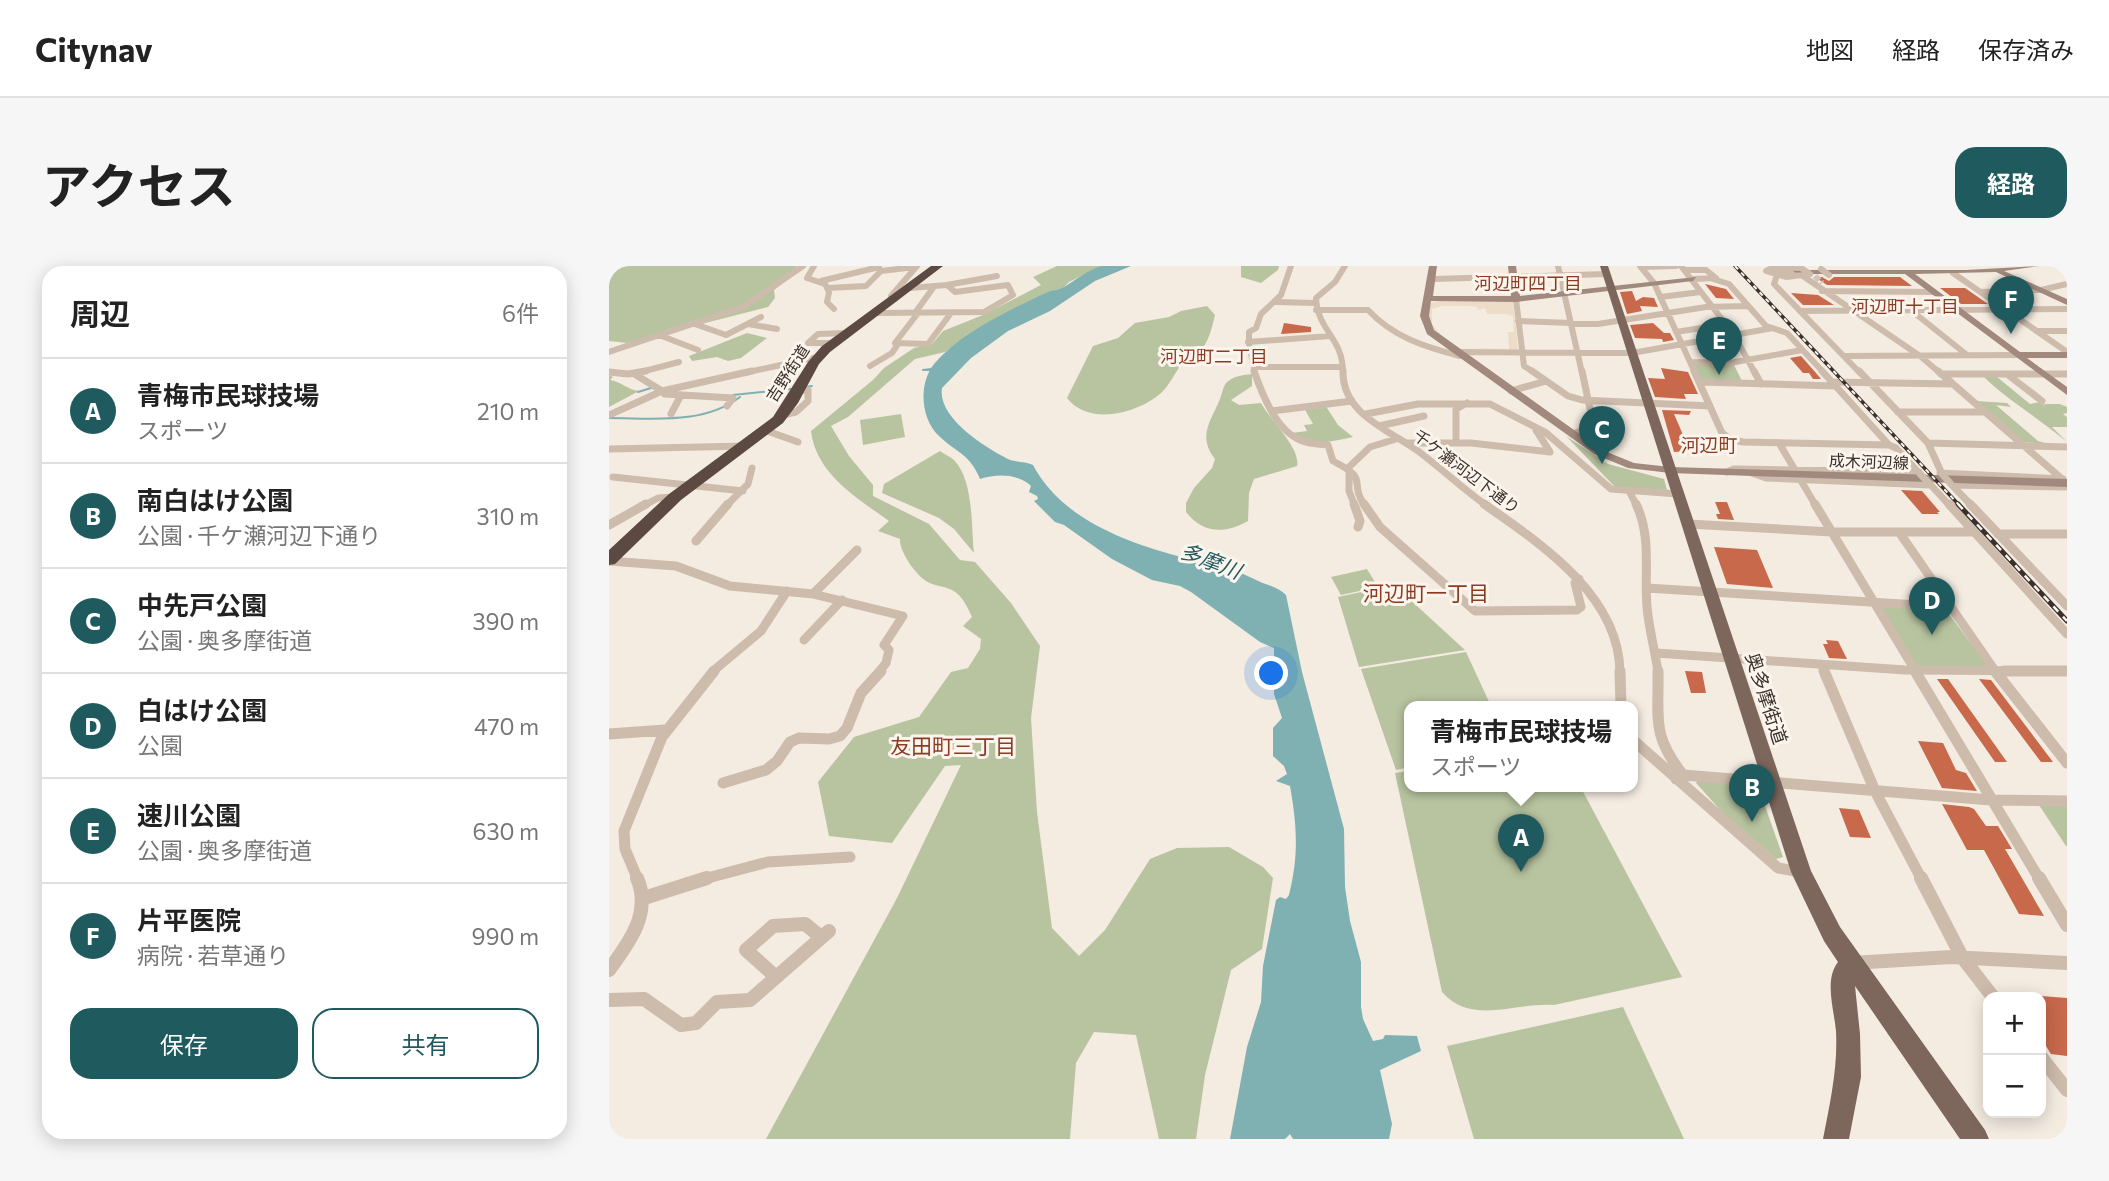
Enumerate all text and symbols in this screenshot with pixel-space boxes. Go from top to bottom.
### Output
text: Citynav [35,28,153,69]
text: 地図 [1806,35,1854,64]
text: 経路 [1892,35,1940,64]
text: 保存済み [1978,35,2074,64]
button: 経路 [1955,147,2067,218]
text: アクセス [42,154,236,214]
district label: 河辺町四丁目 [1474,272,1582,294]
pin: F [1988,276,2034,334]
text: 周辺 [70,294,130,331]
district label: 河辺町十丁目 [1851,295,1959,317]
text: 6件 [502,299,539,327]
pin: E [1696,317,1742,375]
street label: 吉野街道 [762,341,812,405]
district label: 河辺町二丁目 [1160,345,1268,367]
text: 青梅市民球技場 [137,379,319,410]
text: A [85,397,101,425]
text: 210 m [477,397,539,425]
pin: C [1579,406,1625,464]
text: スポーツ [137,416,229,444]
street label: 千ケ瀬河辺下通り [1410,425,1524,517]
district label: 河辺町 [1680,433,1738,456]
street label: 成木河辺線 [1829,450,1909,472]
text: 南白はけ公園 [137,484,293,515]
text: B [85,502,101,530]
text: 310 m [477,502,539,530]
text: 公園 · 千ケ瀬河辺下通り [137,521,381,549]
water label: 多摩川 [1177,537,1247,584]
pin: D [1909,577,1955,635]
district label: 河辺町一丁目 [1363,580,1489,605]
text: 中先戸公園 [137,589,267,620]
text: C [85,607,101,635]
text: 390 m [472,607,539,635]
text: 公園 · 奥多摩街道 [137,626,312,654]
street label: 奥多摩街道 [1741,649,1793,747]
your location [1254,656,1288,690]
text: 白はけ公園 [137,694,267,725]
popup [1404,701,1638,792]
text: D [85,712,101,740]
text: 470 m [474,712,539,740]
text: 青梅市民球技場 [1430,715,1612,746]
text: 公園 [137,731,183,759]
district label: 友田町三丁目 [890,733,1016,758]
text: スポーツ [1430,752,1522,780]
pin: B [1729,764,1775,822]
text: 速川公園 [137,799,241,830]
pin: A [1498,814,1544,872]
text: E [86,817,100,845]
text: 630 m [473,817,539,845]
text: 公園 · 奥多摩街道 [137,836,312,864]
text: 片平医院 [137,904,241,935]
text: F [86,922,100,950]
text: 990 m [472,922,539,950]
text: 病院 · 若草通り [137,941,289,969]
map controls [1983,992,2046,1118]
button: + [1983,992,2046,1055]
button: 保存 [70,1008,298,1079]
button: 共有 [312,1008,539,1079]
button: − [1983,1055,2046,1118]

